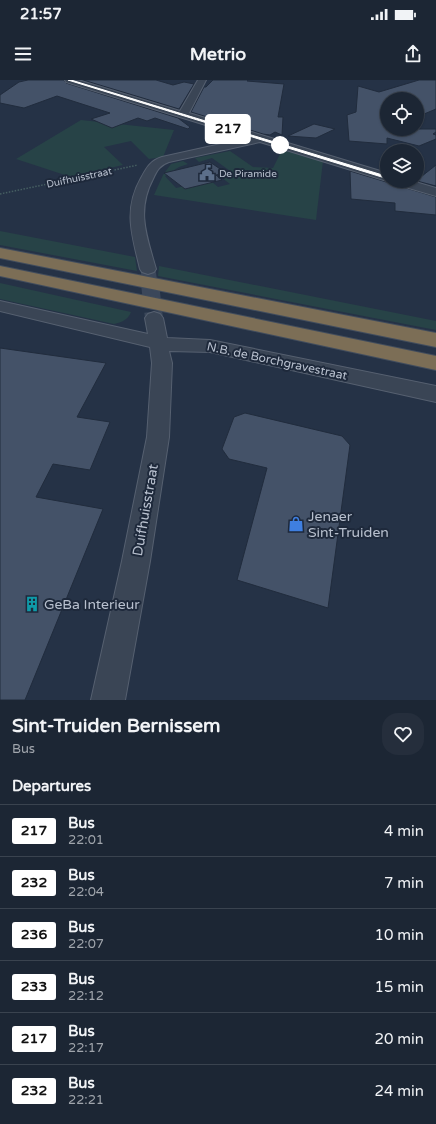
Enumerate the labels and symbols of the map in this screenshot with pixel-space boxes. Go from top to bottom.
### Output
line badge: 217 [205,116,251,142]
unlabelled marker [271,136,289,154]
public building icon: De Piramide [198,164,216,182]
street label: Duifhuisstraat [45,165,113,191]
place label: De Piramide [219,168,277,180]
street label: N.B. de Borchgravestraat [206,339,349,383]
street label: Duifhuisstraat [129,462,162,557]
place label: Jenaer Sint-Truiden [308,508,389,541]
shop icon: Jenaer Sint-Truiden [287,515,305,533]
building icon: GeBa Interieur [23,595,41,613]
place label: GeBa Interieur [44,596,140,613]

